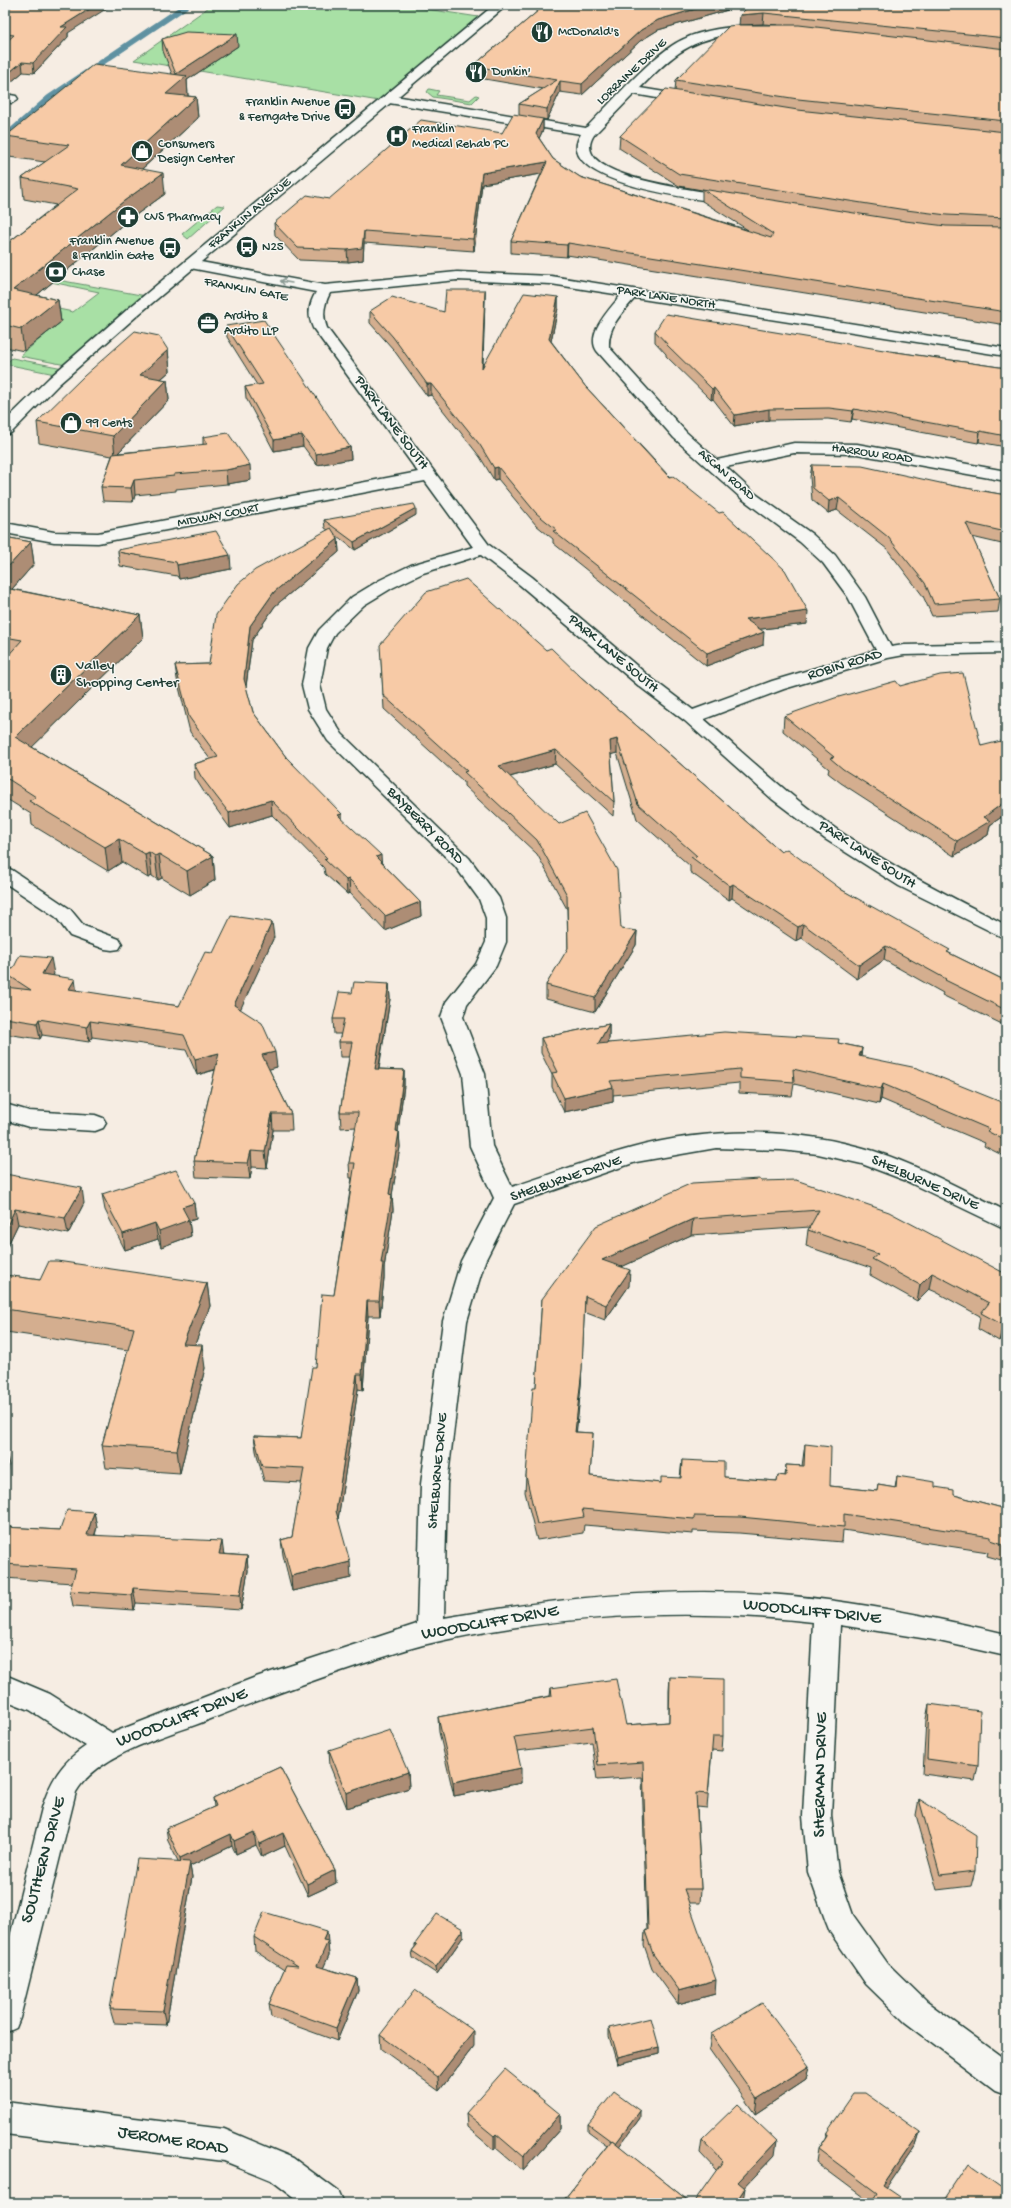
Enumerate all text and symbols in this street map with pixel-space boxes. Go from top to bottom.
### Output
restaurant icon: McDonald's [529,19,555,45]
place label: McDonald's [558,25,620,40]
street label: LORRAINE DRIVE [594,35,671,108]
restaurant icon: Dunkin' [463,59,489,85]
place label: Dunkin' [491,65,531,80]
place label: Franklin Avenue & Ferngate Drive [239,95,330,125]
bus stop icon: Franklin Avenue & Ferngate Drive [332,96,358,122]
place label: Franklin Medical Rehab PC [411,122,509,152]
hospital icon: Franklin Medical Rehab PC [384,123,410,149]
place label: Consumers Design Center [157,137,235,167]
shop icon: Consumers Design Center [129,138,155,164]
street label: FRANKLIN AVENUE [205,174,295,254]
pharmacy icon: CVS Pharmacy [115,204,141,230]
place label: CVS Pharmacy [144,210,221,225]
place label: Franklin Avenue & Franklin Gate [69,234,154,264]
bus stop icon: N25 [234,234,260,260]
bus stop icon: Franklin Avenue & Franklin Gate [157,235,183,261]
place label: N25 [262,240,284,255]
bank icon: Chase [43,259,69,285]
place label: Chase [72,265,105,280]
street label: FRANKLIN GATE [202,274,290,306]
one-way arrow [280,278,293,286]
street label: PARK LANE NORTH [615,283,717,313]
place label: Ardito & Ardito LLP [224,309,279,339]
office icon: Ardito & Ardito LLP [195,310,221,336]
street label: PARK LANE SOUTH [349,372,432,474]
shop icon: 99 Cents [58,410,84,436]
place label: 99 Cents [85,416,133,431]
street label: HARROW ROAD [831,441,914,467]
street label: ASCAN ROAD [694,446,758,504]
street label: MIDWAY COURT [176,501,261,531]
street label: PARK LANE SOUTH [563,610,662,697]
street label: ROBIN ROAD [806,645,885,685]
place label: Valley Shopping Center [75,657,180,692]
building icon: Valley Shopping Center [48,662,74,688]
street label: BAYBERRY ROAD [382,783,468,869]
street label: PARK LANE SOUTH [814,816,920,894]
street label: SHELBURNE DRIVE [508,1151,624,1206]
street label: SHELBURNE DRIVE [868,1151,982,1215]
street label: SHELBURNE DRIVE [424,1412,452,1530]
street label: WOODCLIFF DRIVE [742,1594,883,1630]
street label: WOODCLIFF DRIVE [420,1600,561,1645]
street label: WOODCLIFF DRIVE [113,1683,251,1753]
street label: SHERMAN DRIVE [809,1711,833,1838]
street label: SOUTHERN DRIVE [17,1794,71,1926]
street label: JEROME ROAD [116,2122,230,2160]

